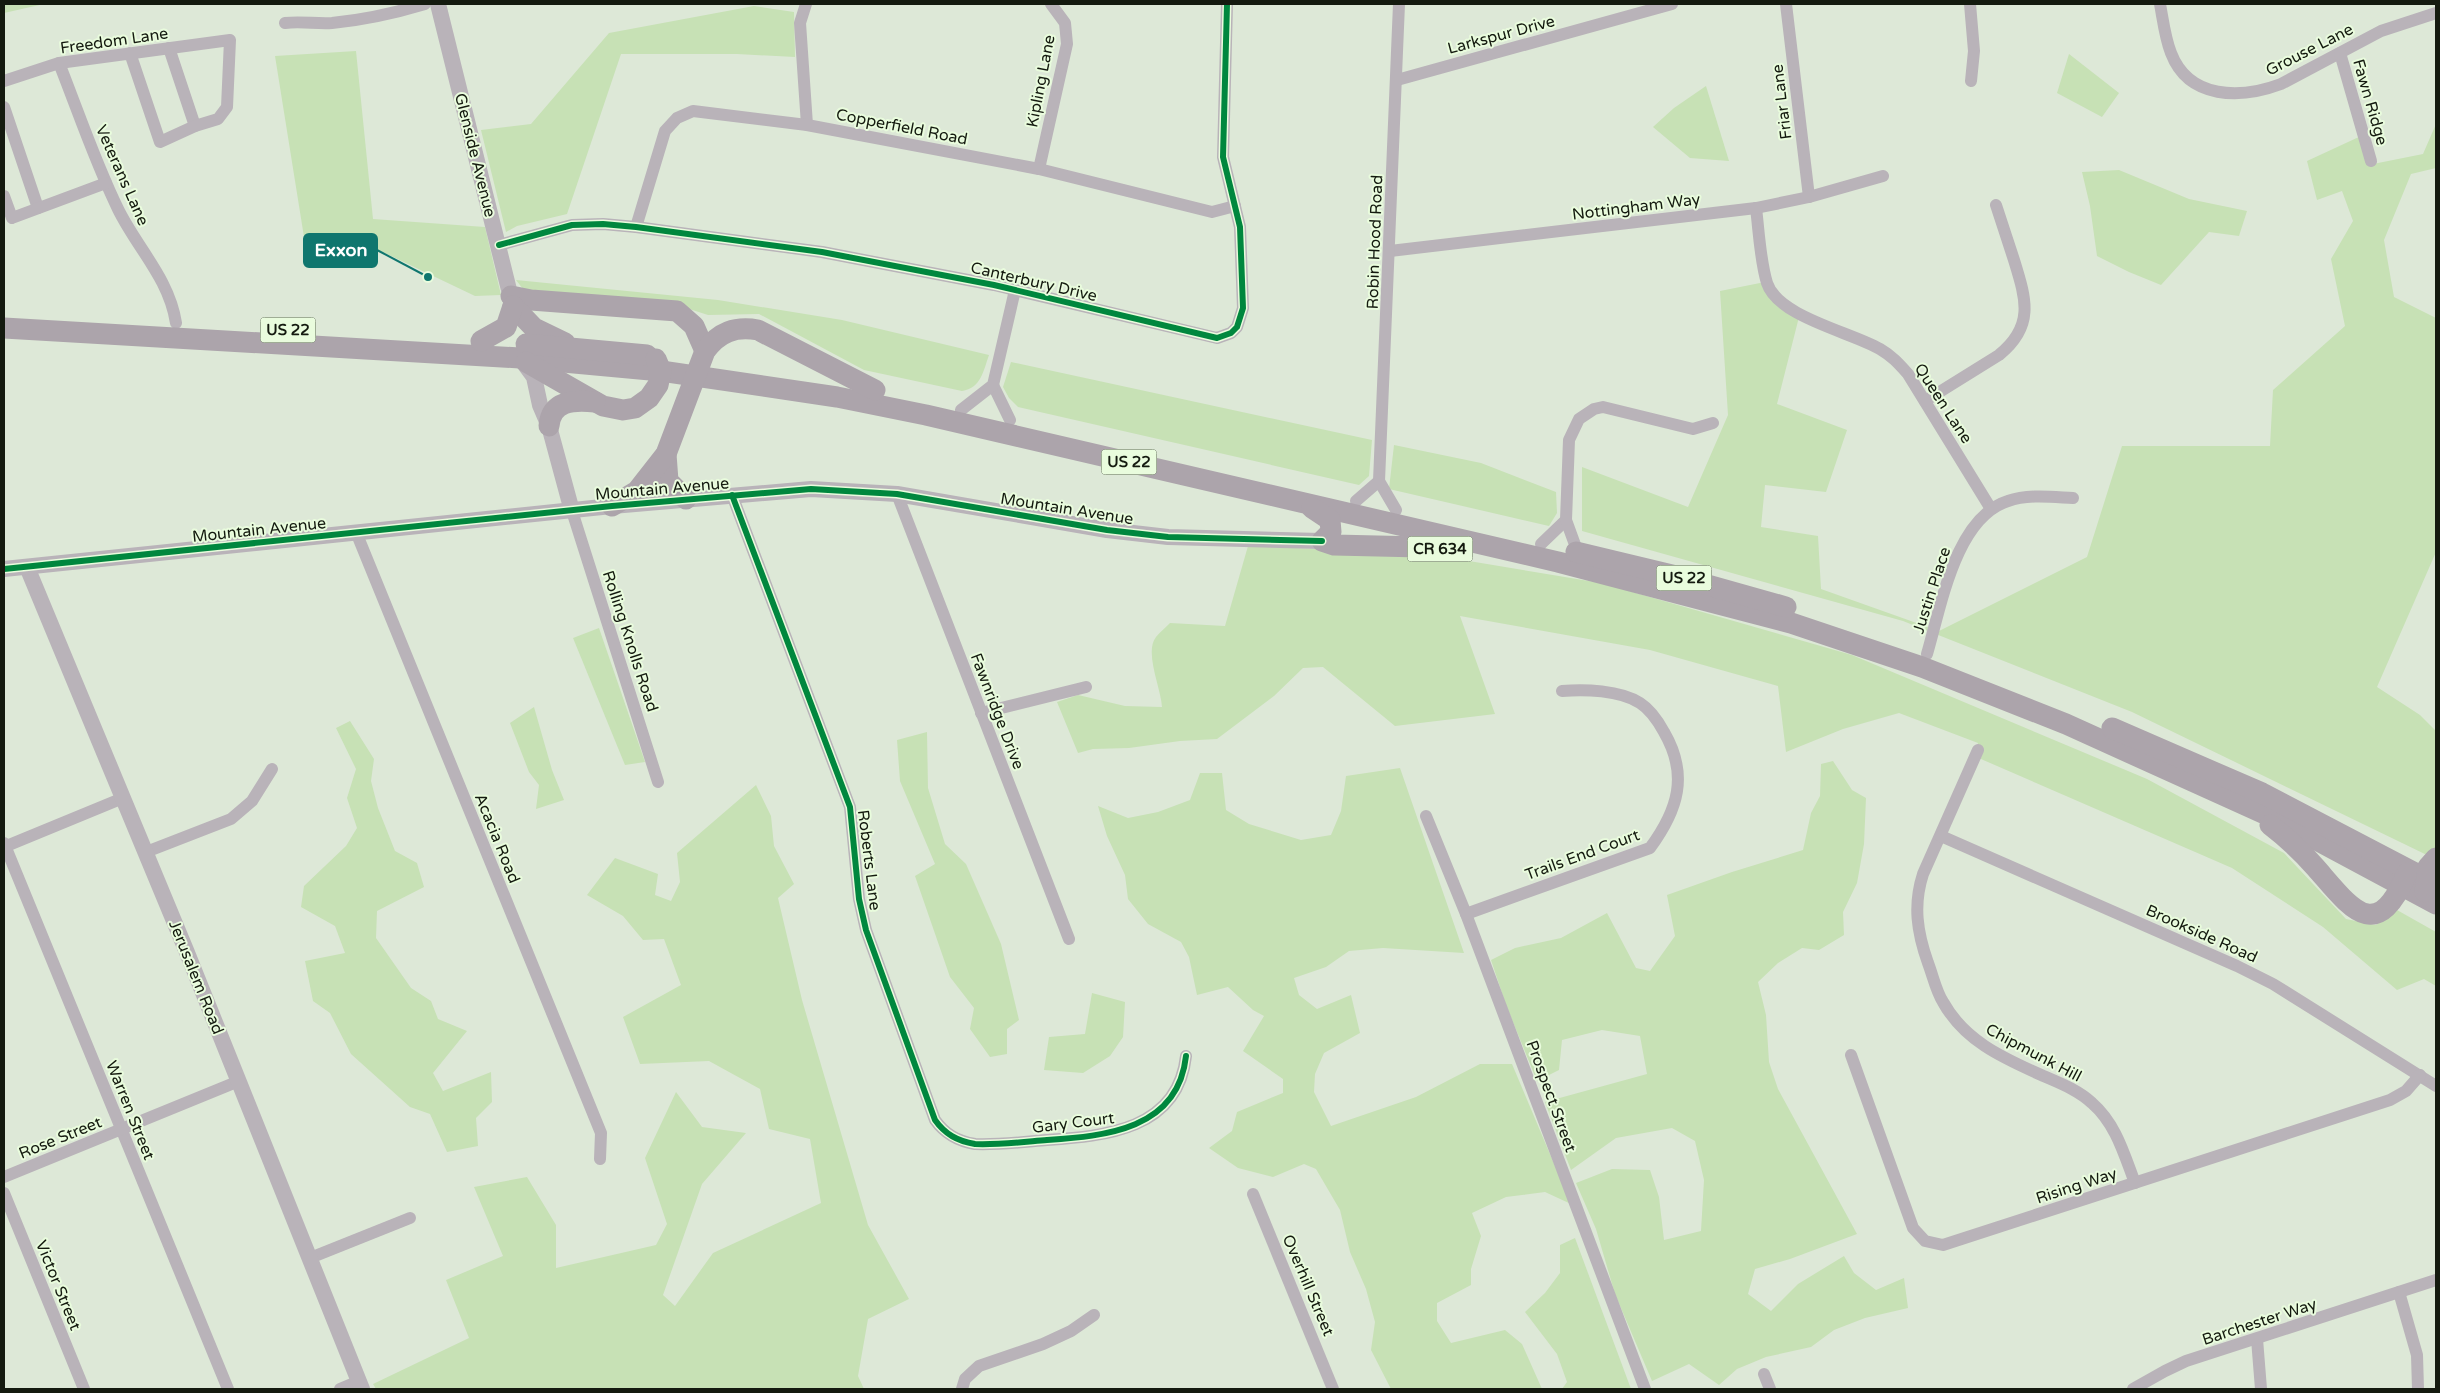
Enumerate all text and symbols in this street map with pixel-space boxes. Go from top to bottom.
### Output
street label: Larkspur Drive [1445,11,1557,59]
street label: Grouse Lane [2262,19,2356,80]
street label: Freedom Lane [59,24,169,58]
street label: Kipling Lane [1022,33,1060,129]
street label: Fawn Ridge [2348,57,2392,148]
street label: Friar Lane [1767,63,1797,141]
street label: Glenside Avenue [450,91,500,219]
street label: Copperfield Road [834,104,969,150]
street label: Veterans Lane [91,122,153,229]
street label: Robin Hood Road [1363,174,1387,310]
street label: Nottingham Way [1571,189,1702,225]
callout: Exxon [304,234,377,267]
text: Exxon [315,239,367,261]
street label: Canterbury Drive [969,258,1099,306]
road number: US 22 [260,318,316,342]
street label: Queen Lane [1910,360,1977,447]
road number: US 22 [1102,450,1156,474]
street label: Mountain Avenue [594,473,730,505]
street label: Mountain Avenue [999,489,1135,529]
street label: Mountain Avenue [191,513,327,547]
road number: CR 634 [1408,536,1472,562]
street label: Justin Place [1909,544,1955,636]
road number: US 22 [1656,566,1712,590]
street label: Rolling Knolls Road [598,568,662,714]
street label: Fawnridge Drive [966,650,1028,772]
street label: Acacia Road [470,791,524,886]
street label: Roberts Lane [853,809,885,912]
street label: Trails End Court [1522,825,1642,885]
street label: Brookside Road [2143,900,2261,967]
street label: Jerusalem Road [164,917,228,1037]
street label: Chipmunk Hill [1982,1019,2085,1087]
street label: Prospect Street [1522,1038,1581,1155]
street label: Warren Street [101,1058,159,1163]
street label: Gary Court [1031,1108,1115,1138]
street label: Rose Street [16,1112,105,1164]
street label: Rising Way [2033,1163,2120,1208]
street label: Overhill Street [1278,1232,1338,1339]
street label: Victor Street [31,1237,85,1333]
street label: Barchester Way [2200,1294,2319,1350]

